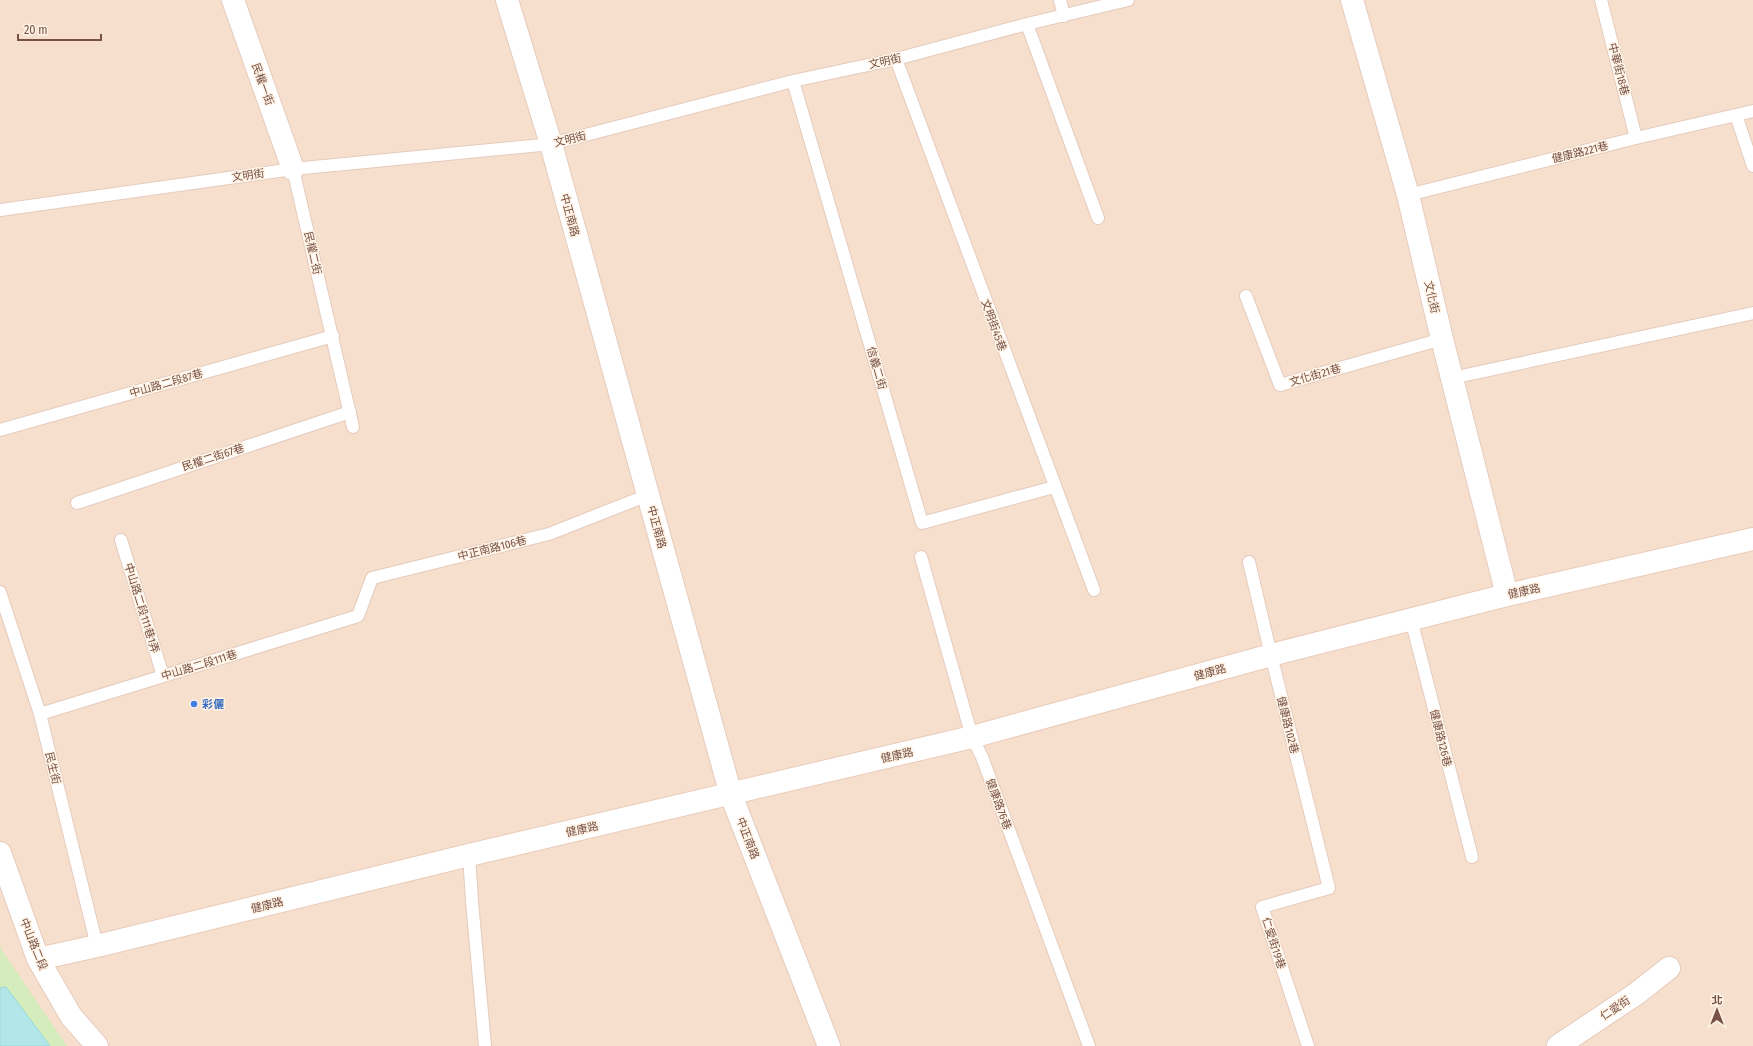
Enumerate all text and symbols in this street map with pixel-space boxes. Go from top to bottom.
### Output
scale bar [18,16,101,42]
text: 20 m [24,23,48,37]
street label: 中華街18巷 [1606,41,1631,97]
street label: 文明街 [868,51,903,72]
street label: 民權一街 [249,61,276,107]
street label: 文明街 [553,129,588,150]
street label: 健康路221巷 [1551,139,1610,166]
street label: 文明街 [231,167,265,184]
street label: 中正南路 [558,192,581,238]
street label: 民權二街 [301,230,324,276]
street label: 文化街 [1421,280,1442,315]
street label: 文明街45巷 [978,297,1009,353]
street label: 信義二街 [864,345,889,391]
street label: 文化街21巷 [1288,362,1342,389]
street label: 中山路二段87巷 [128,367,204,400]
street label: 民權二街67巷 [180,441,246,474]
street label: 中正南路 [645,504,668,550]
street label: 中正南路106巷 [456,534,528,563]
street label: 中山路二段111巷1弄 [122,561,161,655]
street label: 健康路 [1507,581,1542,602]
street label: 中山路二段111巷 [160,648,239,683]
street label: 健康路 [1193,662,1228,683]
street label: 健康路102巷 [1274,695,1301,755]
place label: 彩儷 [202,698,224,711]
marker: 彩儷 [189,699,199,709]
street label: 健康路126巷 [1427,708,1454,768]
street label: 健康路 [880,745,915,766]
street label: 民生街 [42,751,63,786]
street label: 健康路76巷 [983,777,1014,832]
street label: 中正南路 [734,815,761,861]
street label: 健康路 [565,819,600,840]
street label: 健康路 [250,895,285,916]
street label: 中山路二段 [17,916,50,972]
street label: 仁愛街19巷 [1259,916,1288,971]
north arrow [1697,990,1737,1030]
street label: 仁愛街 [1598,994,1633,1023]
text: 北 [1712,994,1723,1007]

